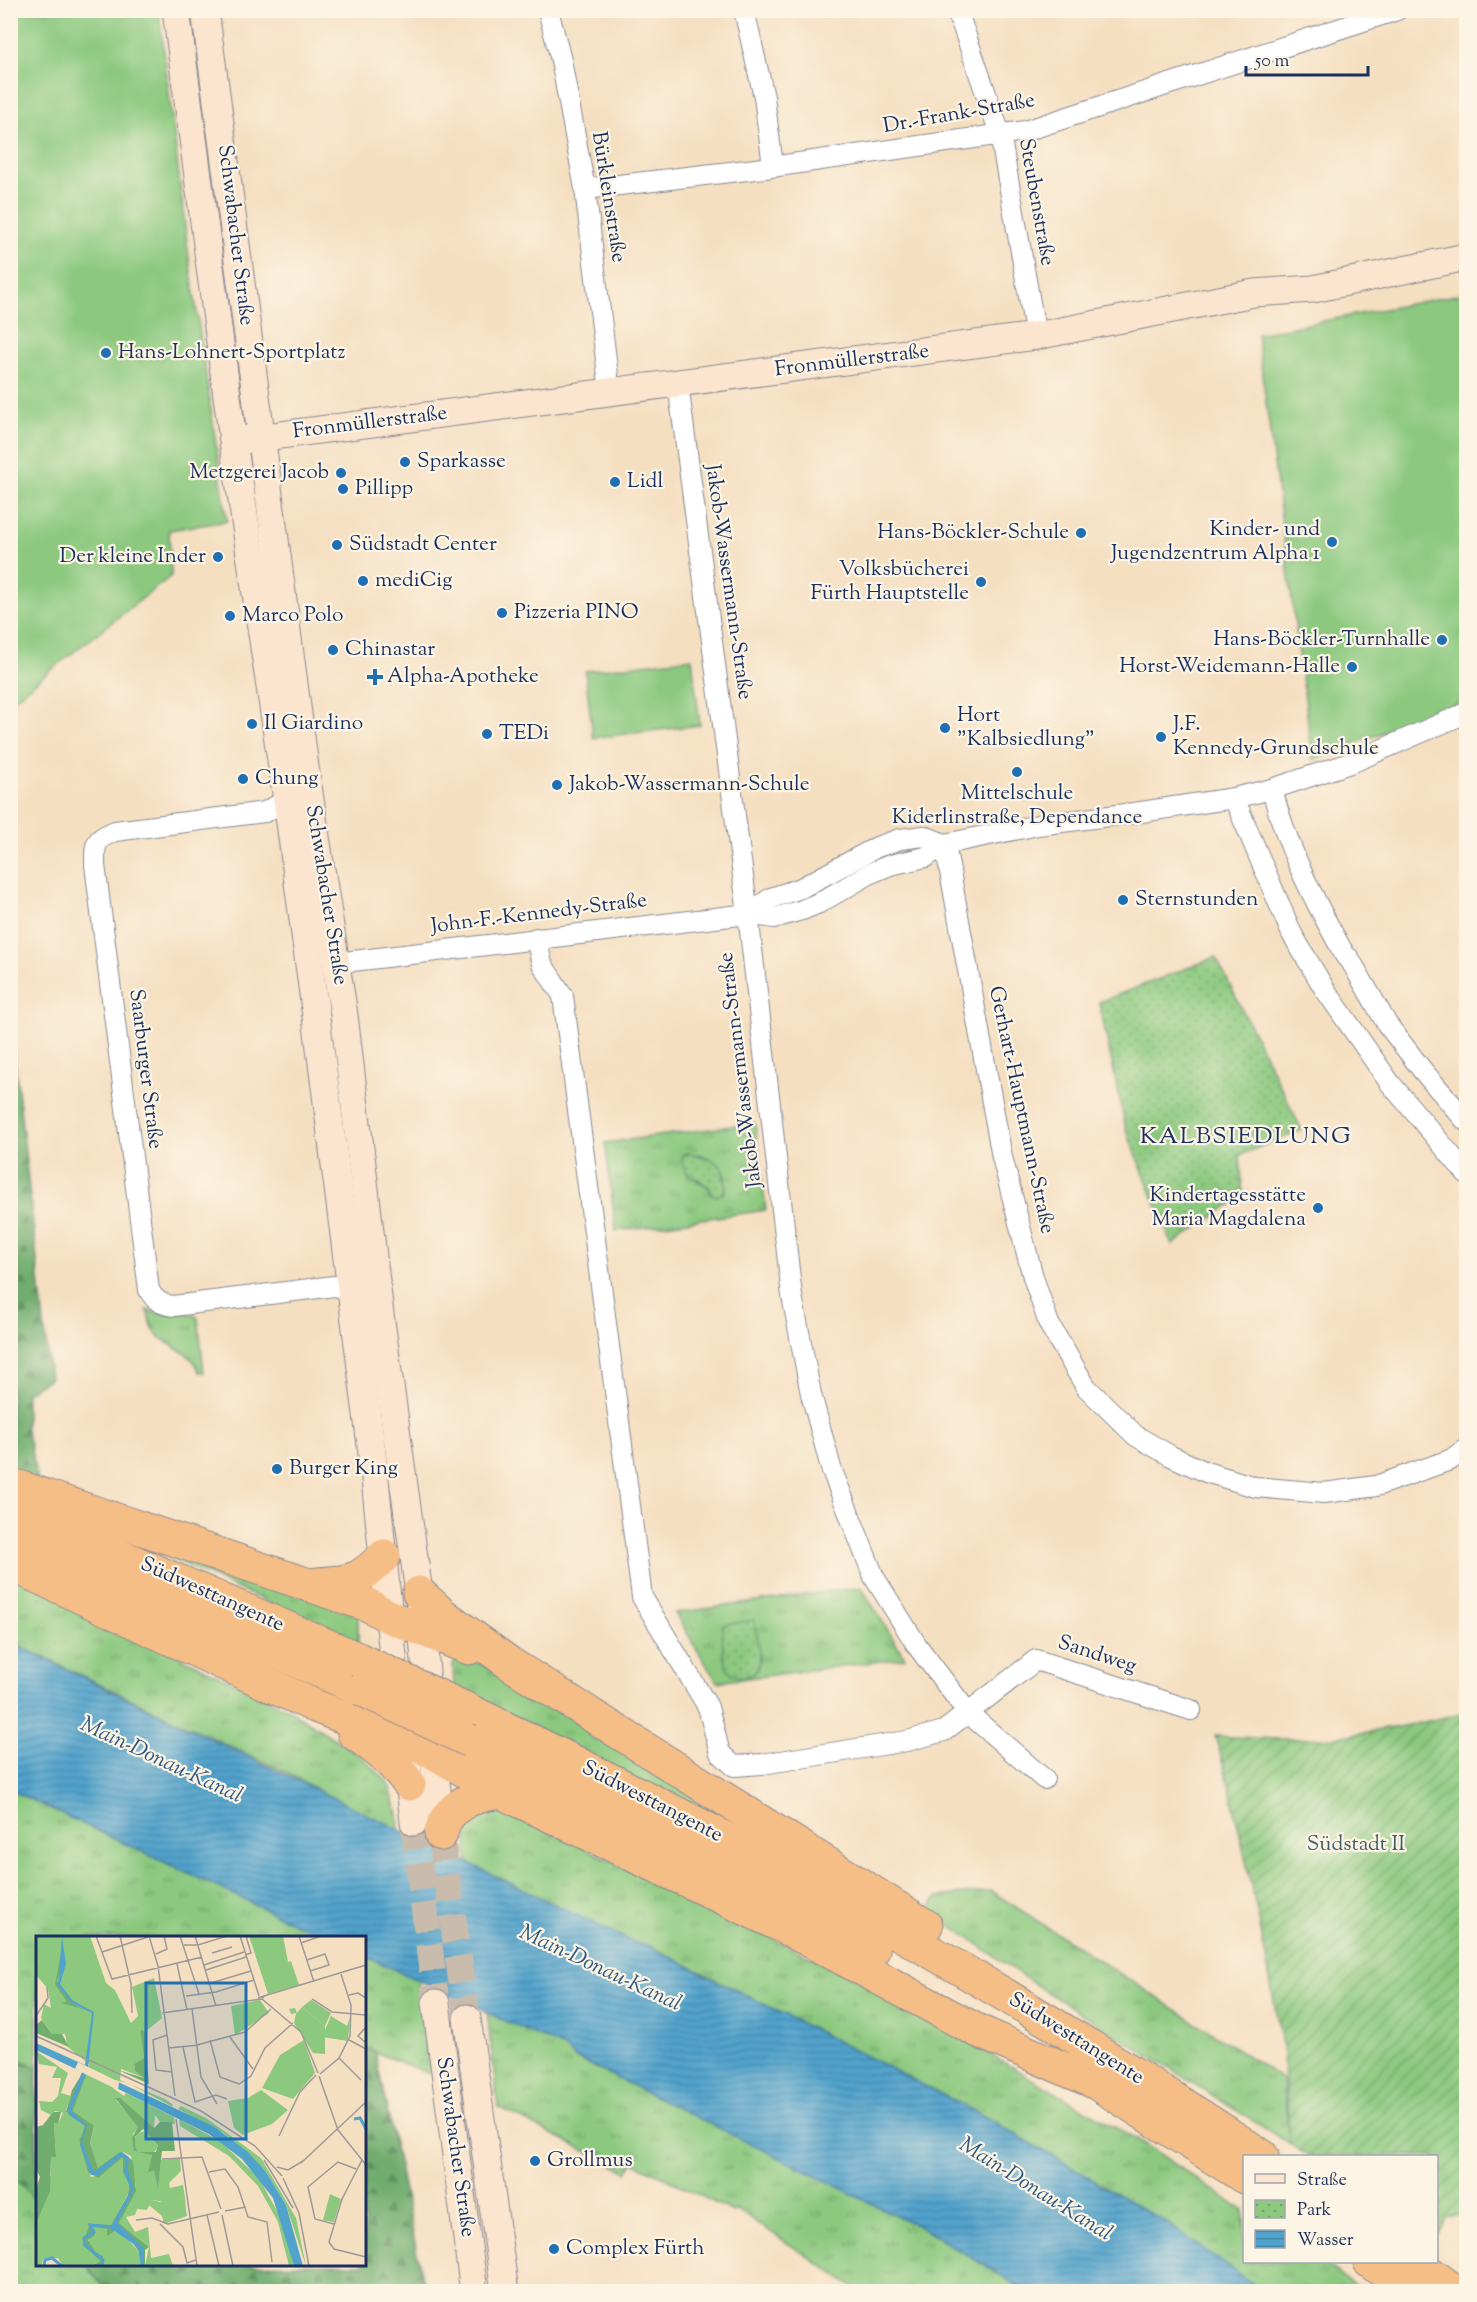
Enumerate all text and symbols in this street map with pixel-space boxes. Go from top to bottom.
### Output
scale bar [1246,39,1368,77]
text: 50 m [1254,49,1290,75]
street label: Dr.-Frank-Straße [881,86,1037,142]
street label: Bürkleinstraße [583,129,633,265]
street label: Steubenstraße [1010,136,1062,268]
street label: Schwabacher Straße [209,143,261,327]
street label: Fronmüllerstraße [773,337,931,385]
place label: Hans-Lohnert-Sportplatz [118,338,345,368]
marker: Hans-Lohnert-Sportplatz [99,346,113,360]
street label: Fronmüllerstraße [291,399,449,447]
place label: Sparkasse [417,447,506,477]
marker: Sparkasse [398,455,412,469]
place label: Metzgerei Jacob [189,458,329,488]
street label: Jakob-Wassermann-Straße [697,462,759,701]
marker: Metzgerei Jacob [334,466,348,480]
place label: Lidl [627,467,663,497]
place label: Pillipp [355,474,413,504]
marker: Lidl [608,475,622,489]
marker: Pillipp [336,482,350,496]
place label: Kinder- und Jugendzentrum Alpha 1 [1110,515,1320,569]
place label: Hans-Böckler-Schule [877,518,1069,548]
marker: Hans-Böckler-Schule [1074,526,1088,540]
place label: Südstadt Center [349,530,497,560]
marker: Kinder- und Jugendzentrum Alpha 1 [1325,535,1339,549]
marker: Südstadt Center [330,538,344,552]
place label: Der kleine Inder [60,542,206,572]
marker: Der kleine Inder [211,550,225,564]
place label: Volksbücherei Fürth Hauptstelle [810,555,969,609]
place label: mediCig [375,566,452,596]
marker: mediCig [356,574,370,588]
marker: Volksbücherei Fürth Hauptstelle [974,575,988,589]
place label: Pizzeria PINO [514,598,639,628]
place label: Marco Polo [242,601,343,631]
marker: Pizzeria PINO [495,606,509,620]
marker: Marco Polo [223,609,237,623]
place label: Hans-Böckler-Turnhalle [1213,625,1430,655]
marker: Hans-Böckler-Turnhalle [1435,633,1449,647]
place label: Chinastar [345,635,435,665]
marker: Chinastar [326,643,340,657]
place label: Horst-Weidemann-Halle [1119,652,1340,682]
marker: Horst-Weidemann-Halle [1345,660,1359,674]
place label: Alpha-Apotheke [387,662,539,692]
marker: Alpha-Apotheke [368,670,382,684]
place label: Hort "Kalbsiedlung" [957,701,1095,755]
place label: Il Giardino [264,709,363,739]
place label: J.F. Kennedy-Grundschule [1172,710,1379,764]
marker: Il Giardino [245,717,259,731]
place label: TEDi [499,719,549,749]
marker: Hort "Kalbsiedlung" [938,721,952,735]
marker: TEDi [480,727,494,741]
marker: J.F. Kennedy-Grundschule [1154,730,1168,744]
place label: Chung [255,764,319,794]
marker: Mittelschule Kiderlinstraße, Dependance [1010,765,1024,779]
place label: Jakob-Wassermann-Schule [568,770,810,800]
marker: Chung [236,772,250,786]
marker: Jakob-Wassermann-Schule [550,778,564,792]
place label: Mittelschule Kiderlinstraße, Dependance [892,779,1142,833]
street label: Schwabacher Straße [297,803,355,987]
place label: Sternstunden [1135,885,1258,915]
street label: John-F.-Kennedy-Straße [428,886,649,942]
marker: Sternstunden [1116,893,1130,907]
street label: Jakob-Wassermann-Straße [712,951,770,1190]
street label: Gerhart-Hauptmann-Straße [980,983,1062,1237]
street label: Saarburger Straße [120,987,170,1151]
district label: KALBSIEDLUNG [1140,1120,1352,1154]
place label: Kindertagesstätte Maria Magdalena [1150,1181,1306,1235]
marker: Kindertagesstätte Maria Magdalena [1311,1201,1325,1215]
place label: Burger King [289,1454,398,1484]
marker: Burger King [270,1462,284,1476]
street label: Südwesttangente [135,1550,289,1640]
street label: Sandweg [1054,1628,1140,1682]
water label: Main-Donau-Kanal [75,1709,248,1813]
street label: Südwesttangente [576,1754,728,1850]
park label: Südstadt II [1307,1830,1405,1860]
water label: Main-Donau-Kanal [514,1917,687,2021]
inset map [36,1936,366,2266]
street label: Südwesttangente [1002,1985,1150,2093]
street label: Schwabacher Straße [427,2055,483,2239]
water label: Main-Donau-Kanal [952,2130,1118,2250]
place label: Grollmus [547,2146,633,2176]
marker: Grollmus [528,2154,542,2168]
legend [1243,2155,1438,2263]
text: Straße [1297,2168,1347,2194]
text: Park [1297,2198,1332,2224]
text: Wasser [1297,2228,1354,2254]
place label: Complex Fürth [566,2234,705,2264]
marker: Complex Fürth [547,2242,561,2256]

